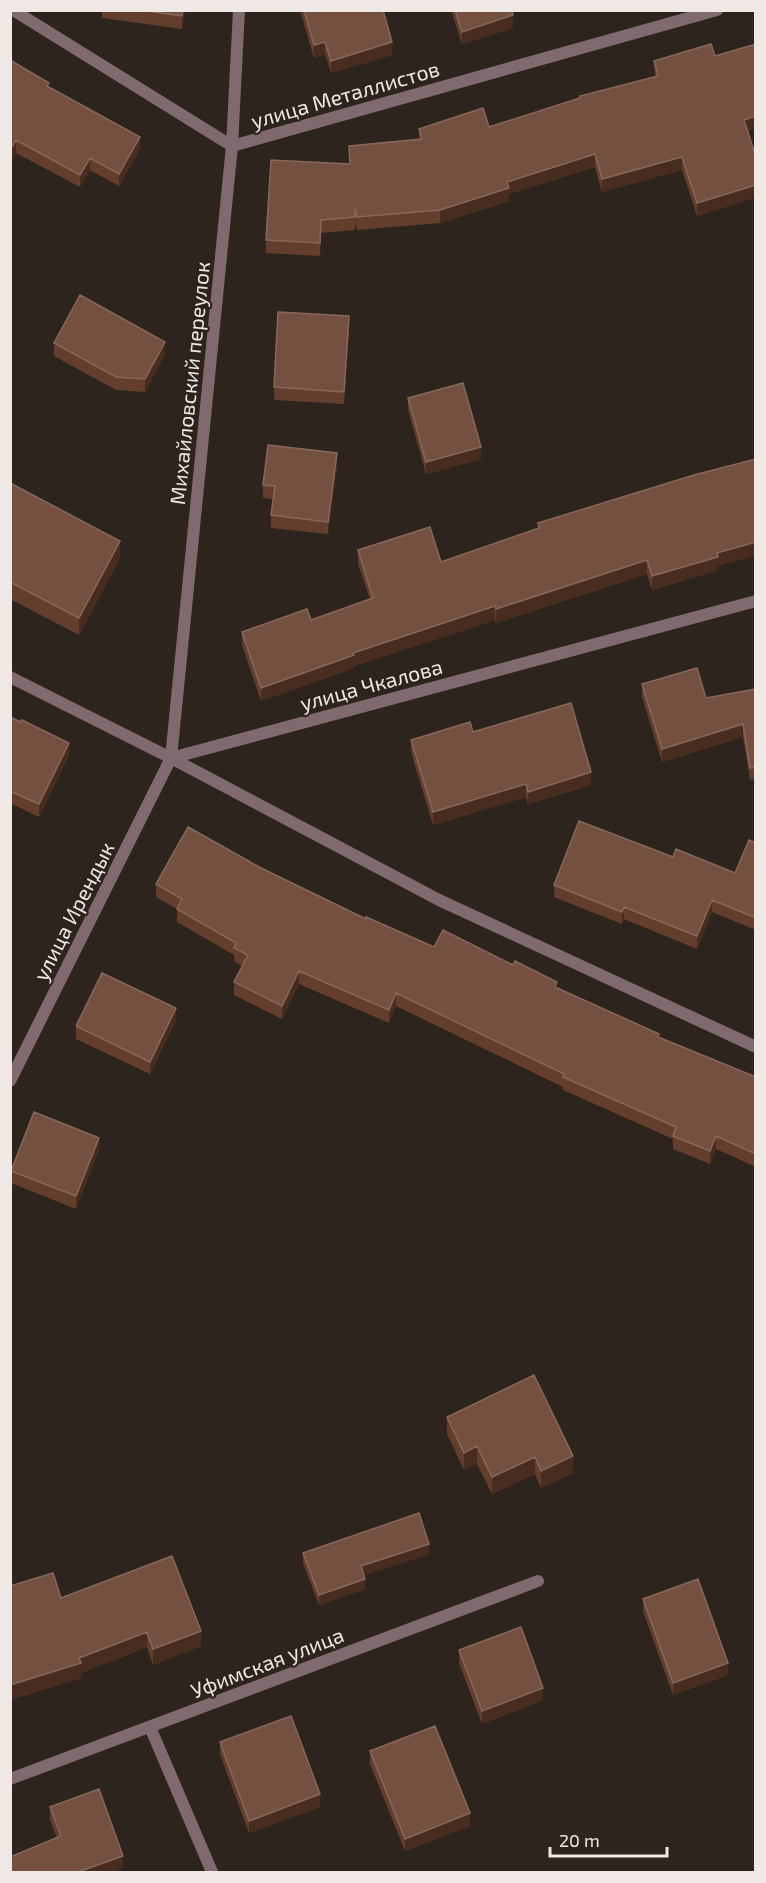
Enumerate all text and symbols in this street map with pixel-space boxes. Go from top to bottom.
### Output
street label: улица Металлистов [248,55,442,134]
street label: Михайловский переулок [164,260,215,506]
street label: улица Чкалова [297,653,445,716]
street label: улица Ирендык [27,837,120,985]
street label: Уфимская улица [187,1621,347,1704]
scale bar [550,1820,667,1858]
text: 20 m [559,1829,600,1851]

